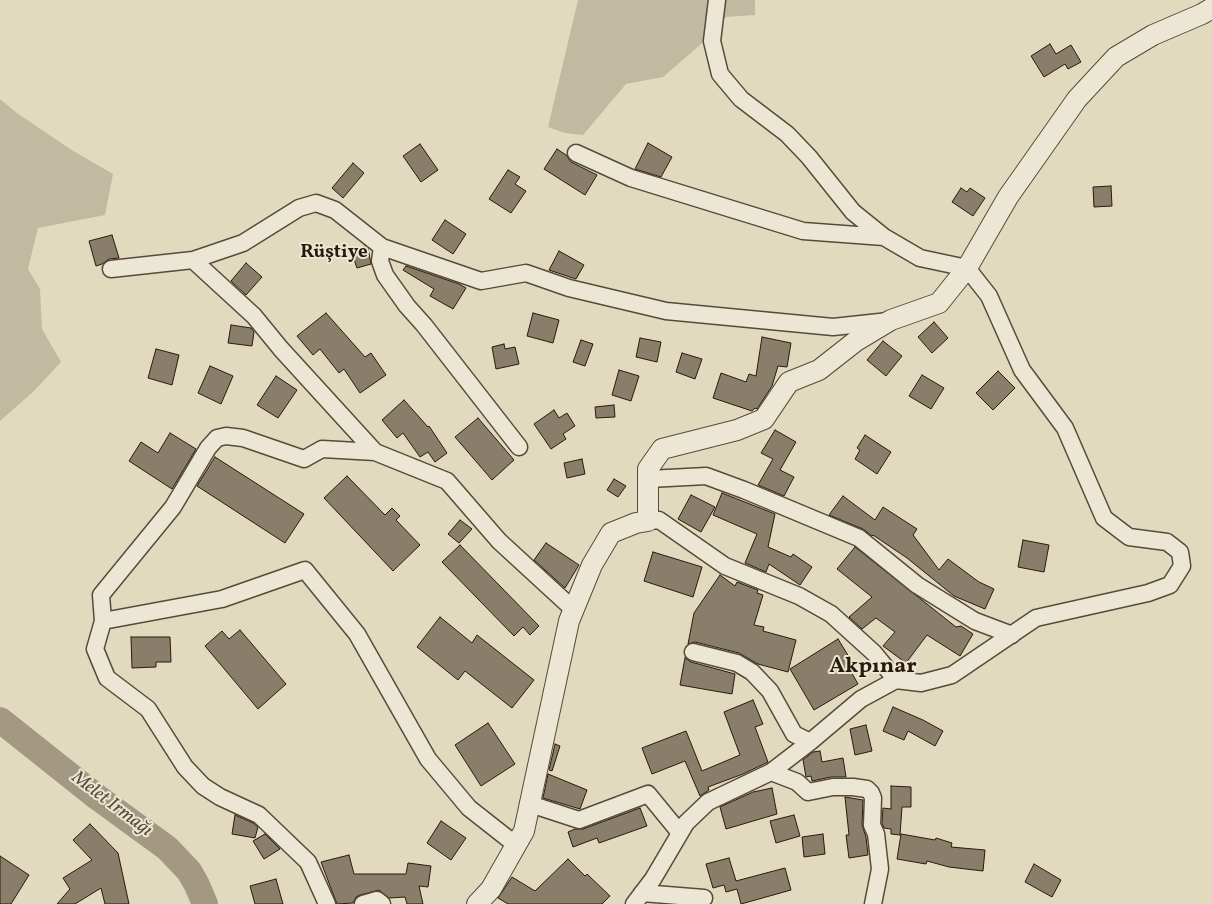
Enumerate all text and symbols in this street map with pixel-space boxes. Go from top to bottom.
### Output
district label: Rüştiye [300,243,368,265]
district label: Akpınar [829,655,917,681]
water label: Melet Irmağı [66,767,156,843]

